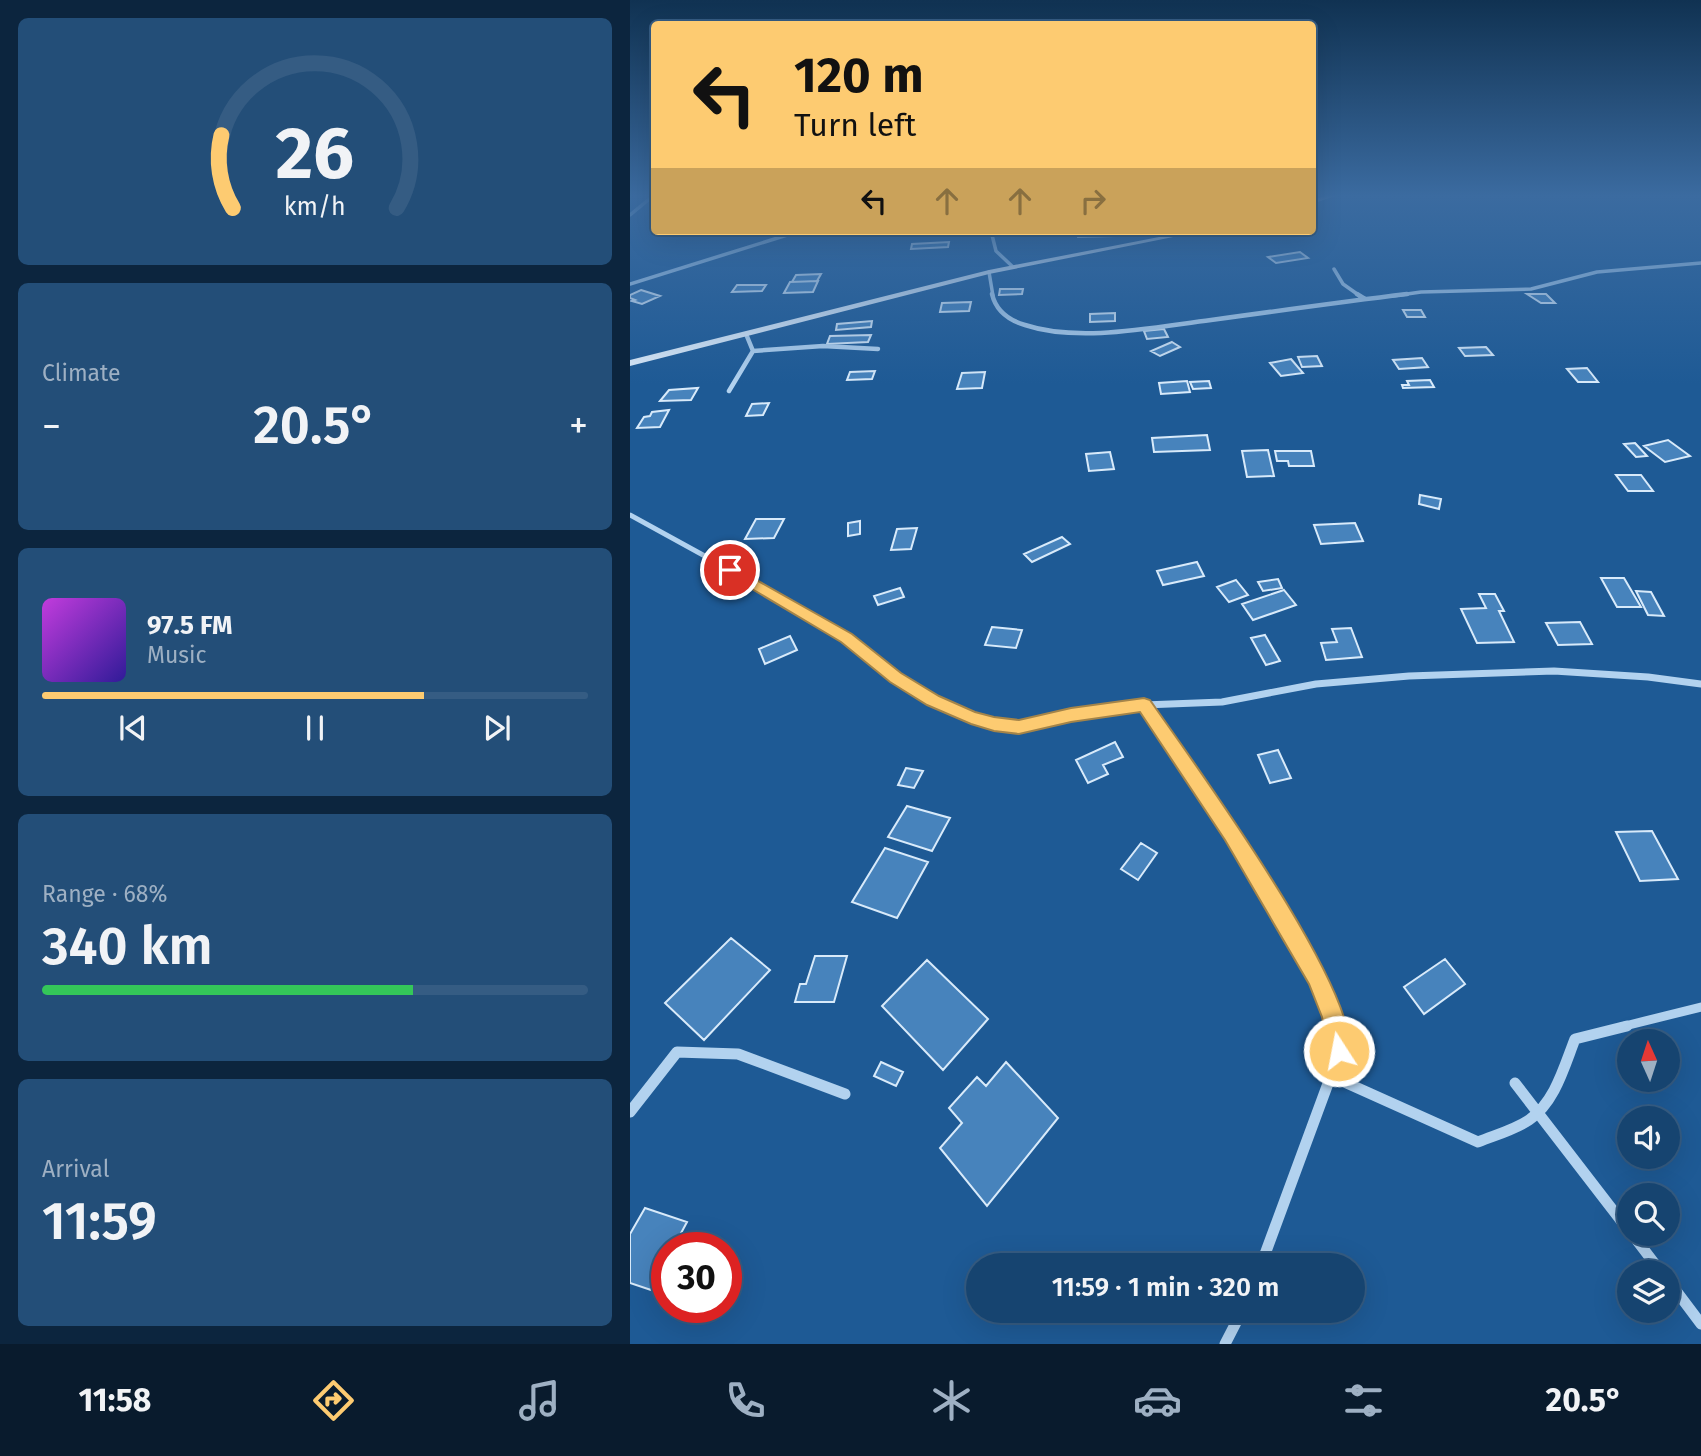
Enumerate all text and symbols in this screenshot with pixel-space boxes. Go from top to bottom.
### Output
text: 120 m [794,46,924,105]
icon: left [679,49,770,140]
text: Turn left [794,106,916,144]
text: 26 [276,110,354,197]
icon: left [855,182,893,220]
icon: ahead [928,182,966,220]
icon: ahead [1001,182,1039,220]
icon: right [1074,182,1112,220]
text: km/h [284,191,346,221]
text: Climate [42,359,121,387]
text: 20.5° [253,394,377,457]
text: − [42,403,61,449]
text: + [569,403,588,449]
pin [700,540,760,600]
icon: arrive [711,551,749,589]
text: 97.5 FM [147,610,232,641]
text: Music [147,641,207,669]
icon: previous [114,709,152,747]
icon: pause [296,709,334,747]
icon: next [478,709,516,747]
text: Range · 68% [42,880,167,908]
text: 340 km [42,915,213,978]
position arrow [1302,1014,1376,1088]
north arrow [1617,1029,1680,1092]
map controls [1617,1029,1680,1323]
button: sound [1617,1106,1680,1169]
text: Arrival [42,1155,109,1183]
button: search [1617,1183,1680,1246]
text: 11:59 [42,1190,157,1253]
speed limit sign: 30 [651,1232,742,1323]
button: layers [1617,1260,1680,1323]
text: 11:59 · 1 min · 320 m [1052,1272,1279,1303]
icon: directions [309,1376,358,1425]
icon: music [515,1376,564,1425]
icon: phone [721,1376,770,1425]
icon: climate [927,1376,976,1425]
icon: car [1133,1376,1182,1425]
icon: filters [1339,1376,1388,1425]
text: 11:58 [79,1381,151,1419]
text: 20.5° [1546,1381,1622,1419]

